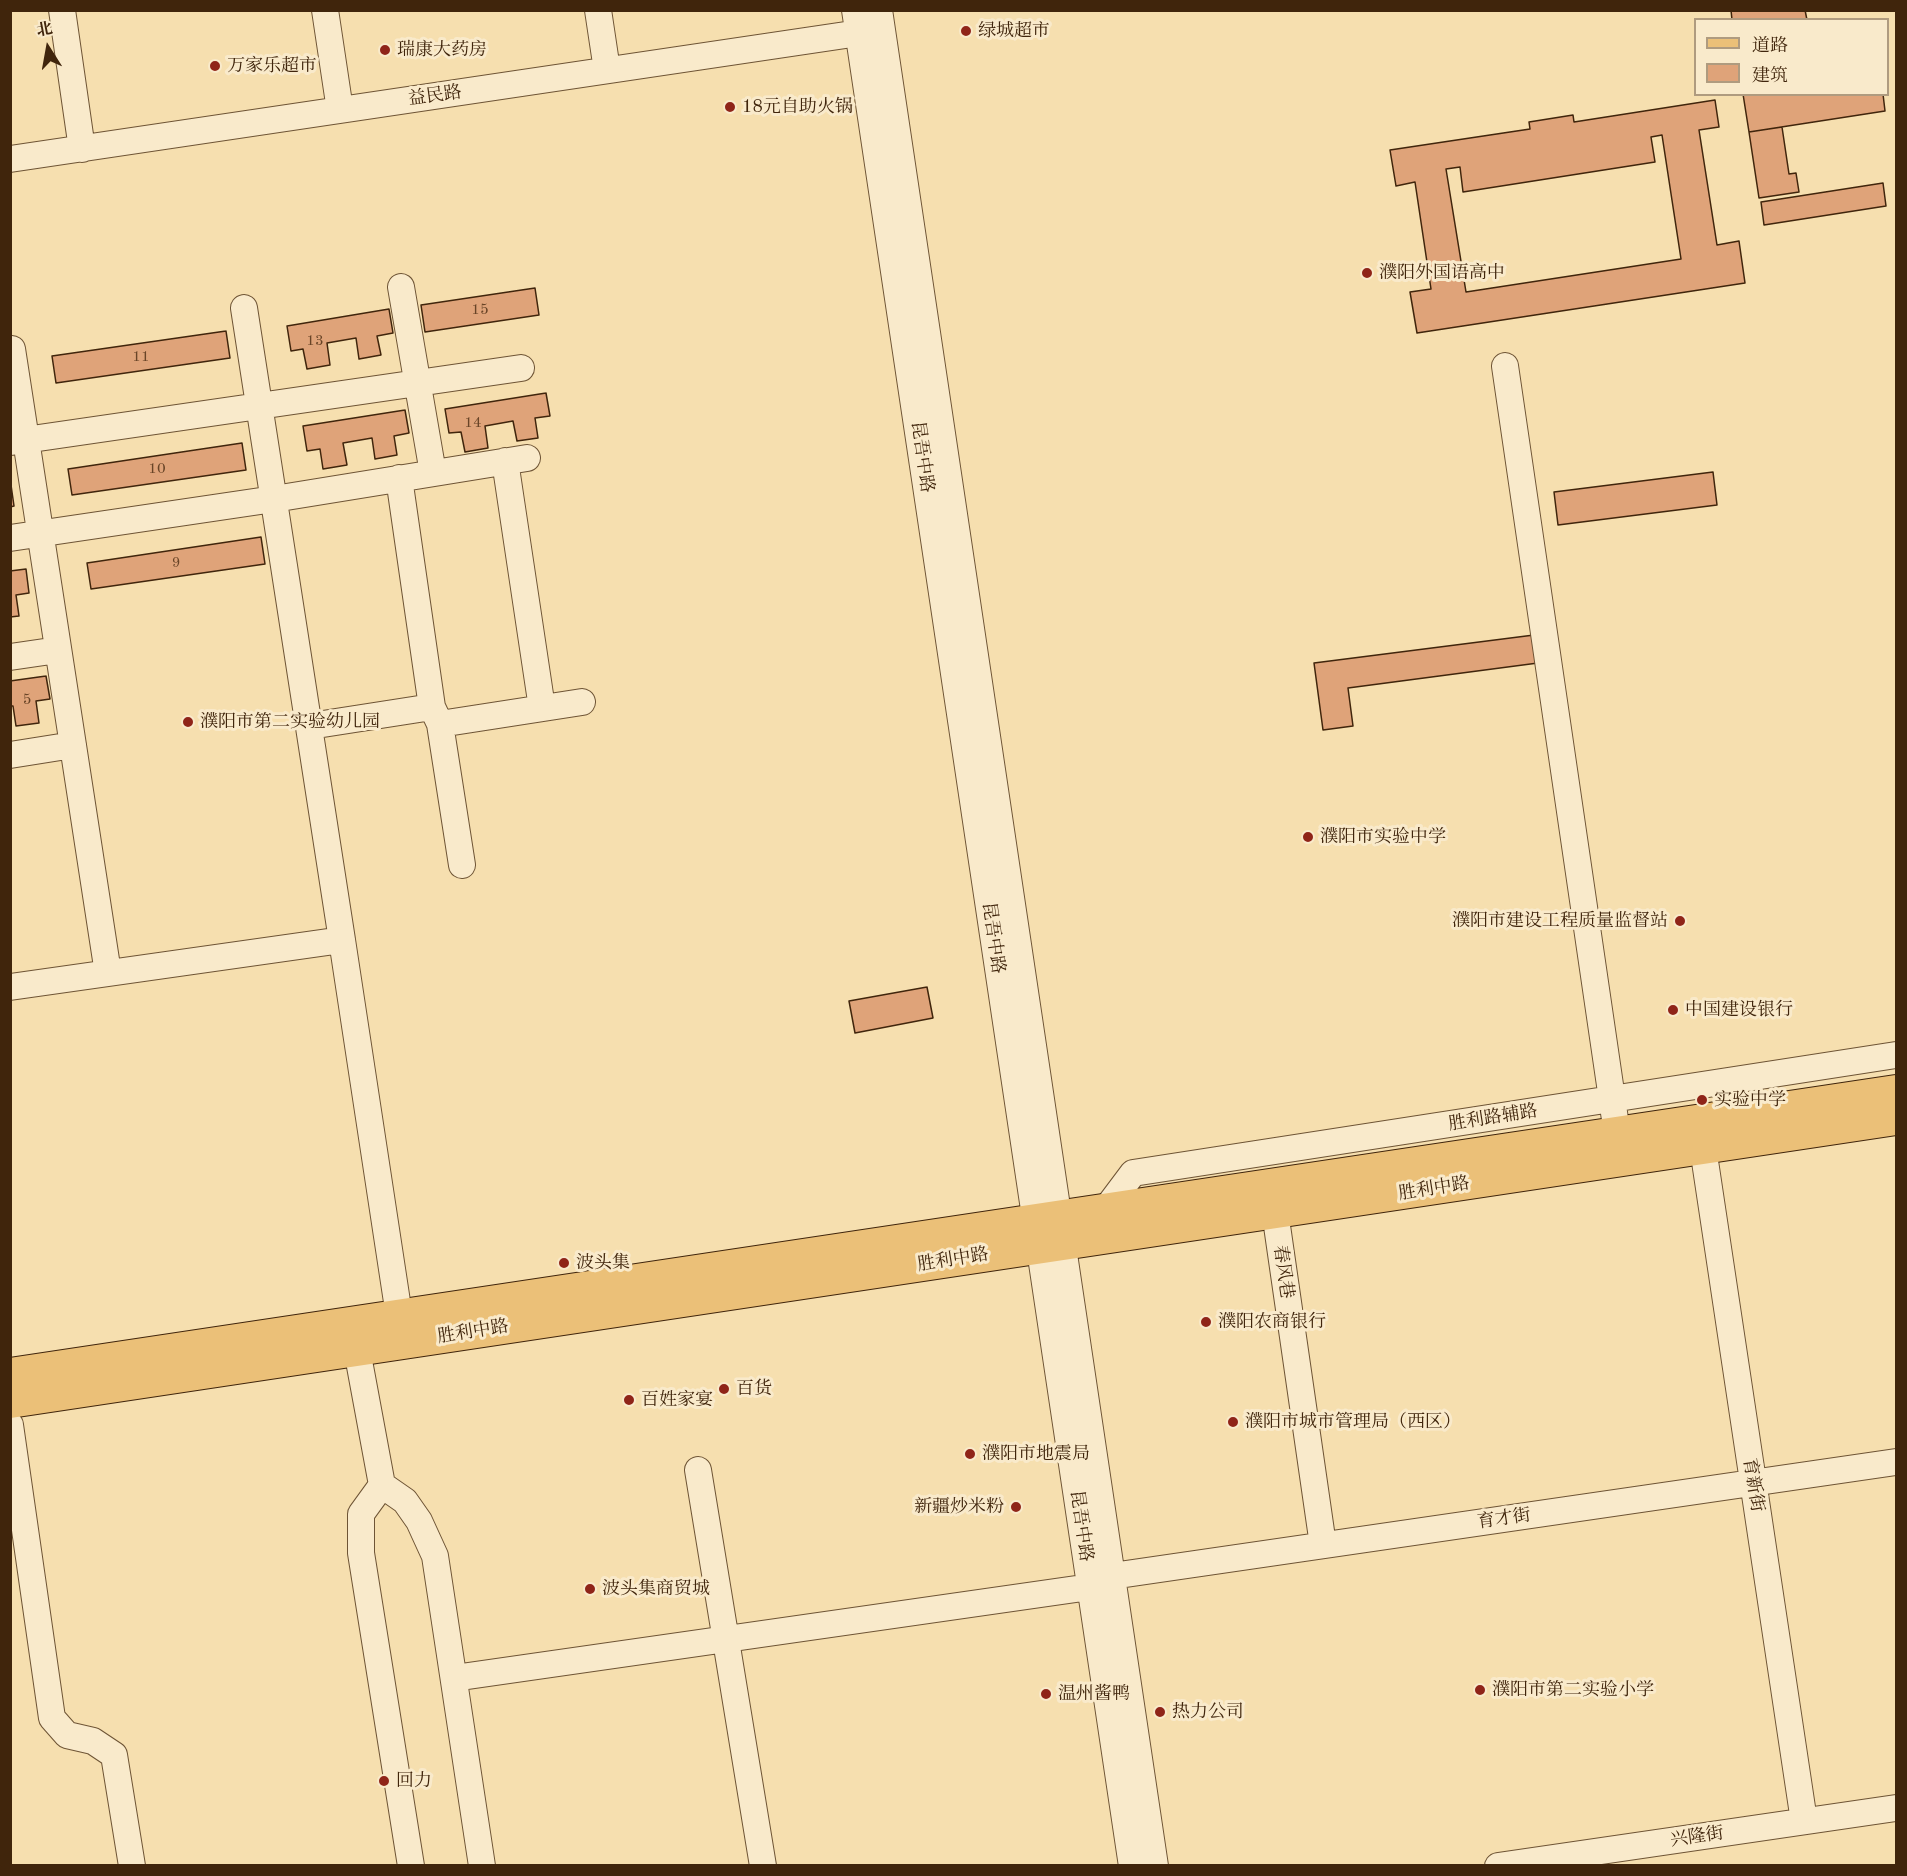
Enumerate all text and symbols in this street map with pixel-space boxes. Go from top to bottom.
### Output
north arrow [18,18,78,78]
legend [1694,18,1889,96]
place label: 绿城超市 [978,20,1050,42]
text: 北 [35,21,54,40]
marker: 绿城超市 [959,24,973,38]
text: 道路 [1752,37,1788,55]
place label: 瑞康大药房 [397,39,487,61]
marker: 瑞康大药房 [378,43,392,57]
place label: 万家乐超市 [227,55,317,77]
marker: 万家乐超市 [208,59,222,73]
text: 建筑 [1752,67,1788,85]
street label: 益民路 [407,82,463,110]
place label: 18元自助火锅 [742,96,853,118]
marker: 18元自助火锅 [723,100,737,114]
place label: 濮阳外国语高中 [1379,262,1505,284]
marker: 濮阳外国语高中 [1360,266,1374,280]
house number: 15 [471,301,489,319]
house number: 13 [306,332,324,350]
house number: 11 [132,348,150,366]
house number: 14 [464,414,482,432]
street label: 昆吾中路 [906,420,938,494]
house number: 10 [148,460,166,478]
house number: 9 [172,554,180,572]
house number: 5 [23,691,31,709]
place label: 濮阳市第二实验幼儿园 [200,711,380,733]
marker: 濮阳市第二实验幼儿园 [181,715,195,729]
place label: 濮阳市实验中学 [1320,826,1446,848]
marker: 濮阳市实验中学 [1301,830,1315,844]
street label: 昆吾中路 [977,901,1009,975]
place label: 濮阳市建设工程质量监督站 [1452,910,1668,932]
marker: 濮阳市建设工程质量监督站 [1673,914,1687,928]
place label: 中国建设银行 [1685,999,1793,1021]
marker: 中国建设银行 [1666,1003,1680,1017]
place label: 实验中学 [1714,1089,1786,1111]
marker: 实验中学 [1695,1093,1709,1107]
street label: 胜利路辅路 [1447,1100,1539,1136]
street label: 胜利中路 [1397,1173,1471,1205]
street label: 胜利中路 [916,1244,990,1276]
street label: 春风巷 [1269,1244,1297,1300]
place label: 波头集 [576,1252,630,1274]
marker: 波头集 [557,1256,571,1270]
place label: 濮阳农商银行 [1218,1311,1326,1333]
marker: 濮阳农商银行 [1199,1315,1213,1329]
street label: 胜利中路 [436,1316,510,1348]
place label: 百货 [736,1378,772,1400]
marker: 百货 [717,1382,731,1396]
place label: 百姓家宴 [641,1389,713,1411]
marker: 百姓家宴 [622,1393,636,1407]
place label: 濮阳市城市管理局（西区） [1245,1411,1461,1433]
marker: 濮阳市城市管理局（西区） [1226,1415,1240,1429]
place label: 濮阳市地震局 [982,1443,1090,1465]
marker: 濮阳市地震局 [963,1447,977,1461]
street label: 育新街 [1738,1457,1768,1513]
street label: 昆吾中路 [1065,1489,1097,1563]
place label: 新疆炒米粉 [914,1496,1004,1518]
marker: 新疆炒米粉 [1009,1500,1023,1514]
street label: 育才街 [1476,1505,1532,1533]
place label: 波头集商贸城 [602,1578,710,1600]
marker: 波头集商贸城 [583,1582,597,1596]
place label: 濮阳市第二实验小学 [1492,1679,1654,1701]
place label: 温州酱鸭 [1058,1683,1130,1705]
marker: 濮阳市第二实验小学 [1473,1683,1487,1697]
marker: 温州酱鸭 [1039,1687,1053,1701]
place label: 热力公司 [1172,1701,1244,1723]
marker: 热力公司 [1153,1705,1167,1719]
place label: 回力 [396,1770,432,1792]
marker: 回力 [377,1774,391,1788]
street label: 兴隆街 [1669,1823,1725,1851]

